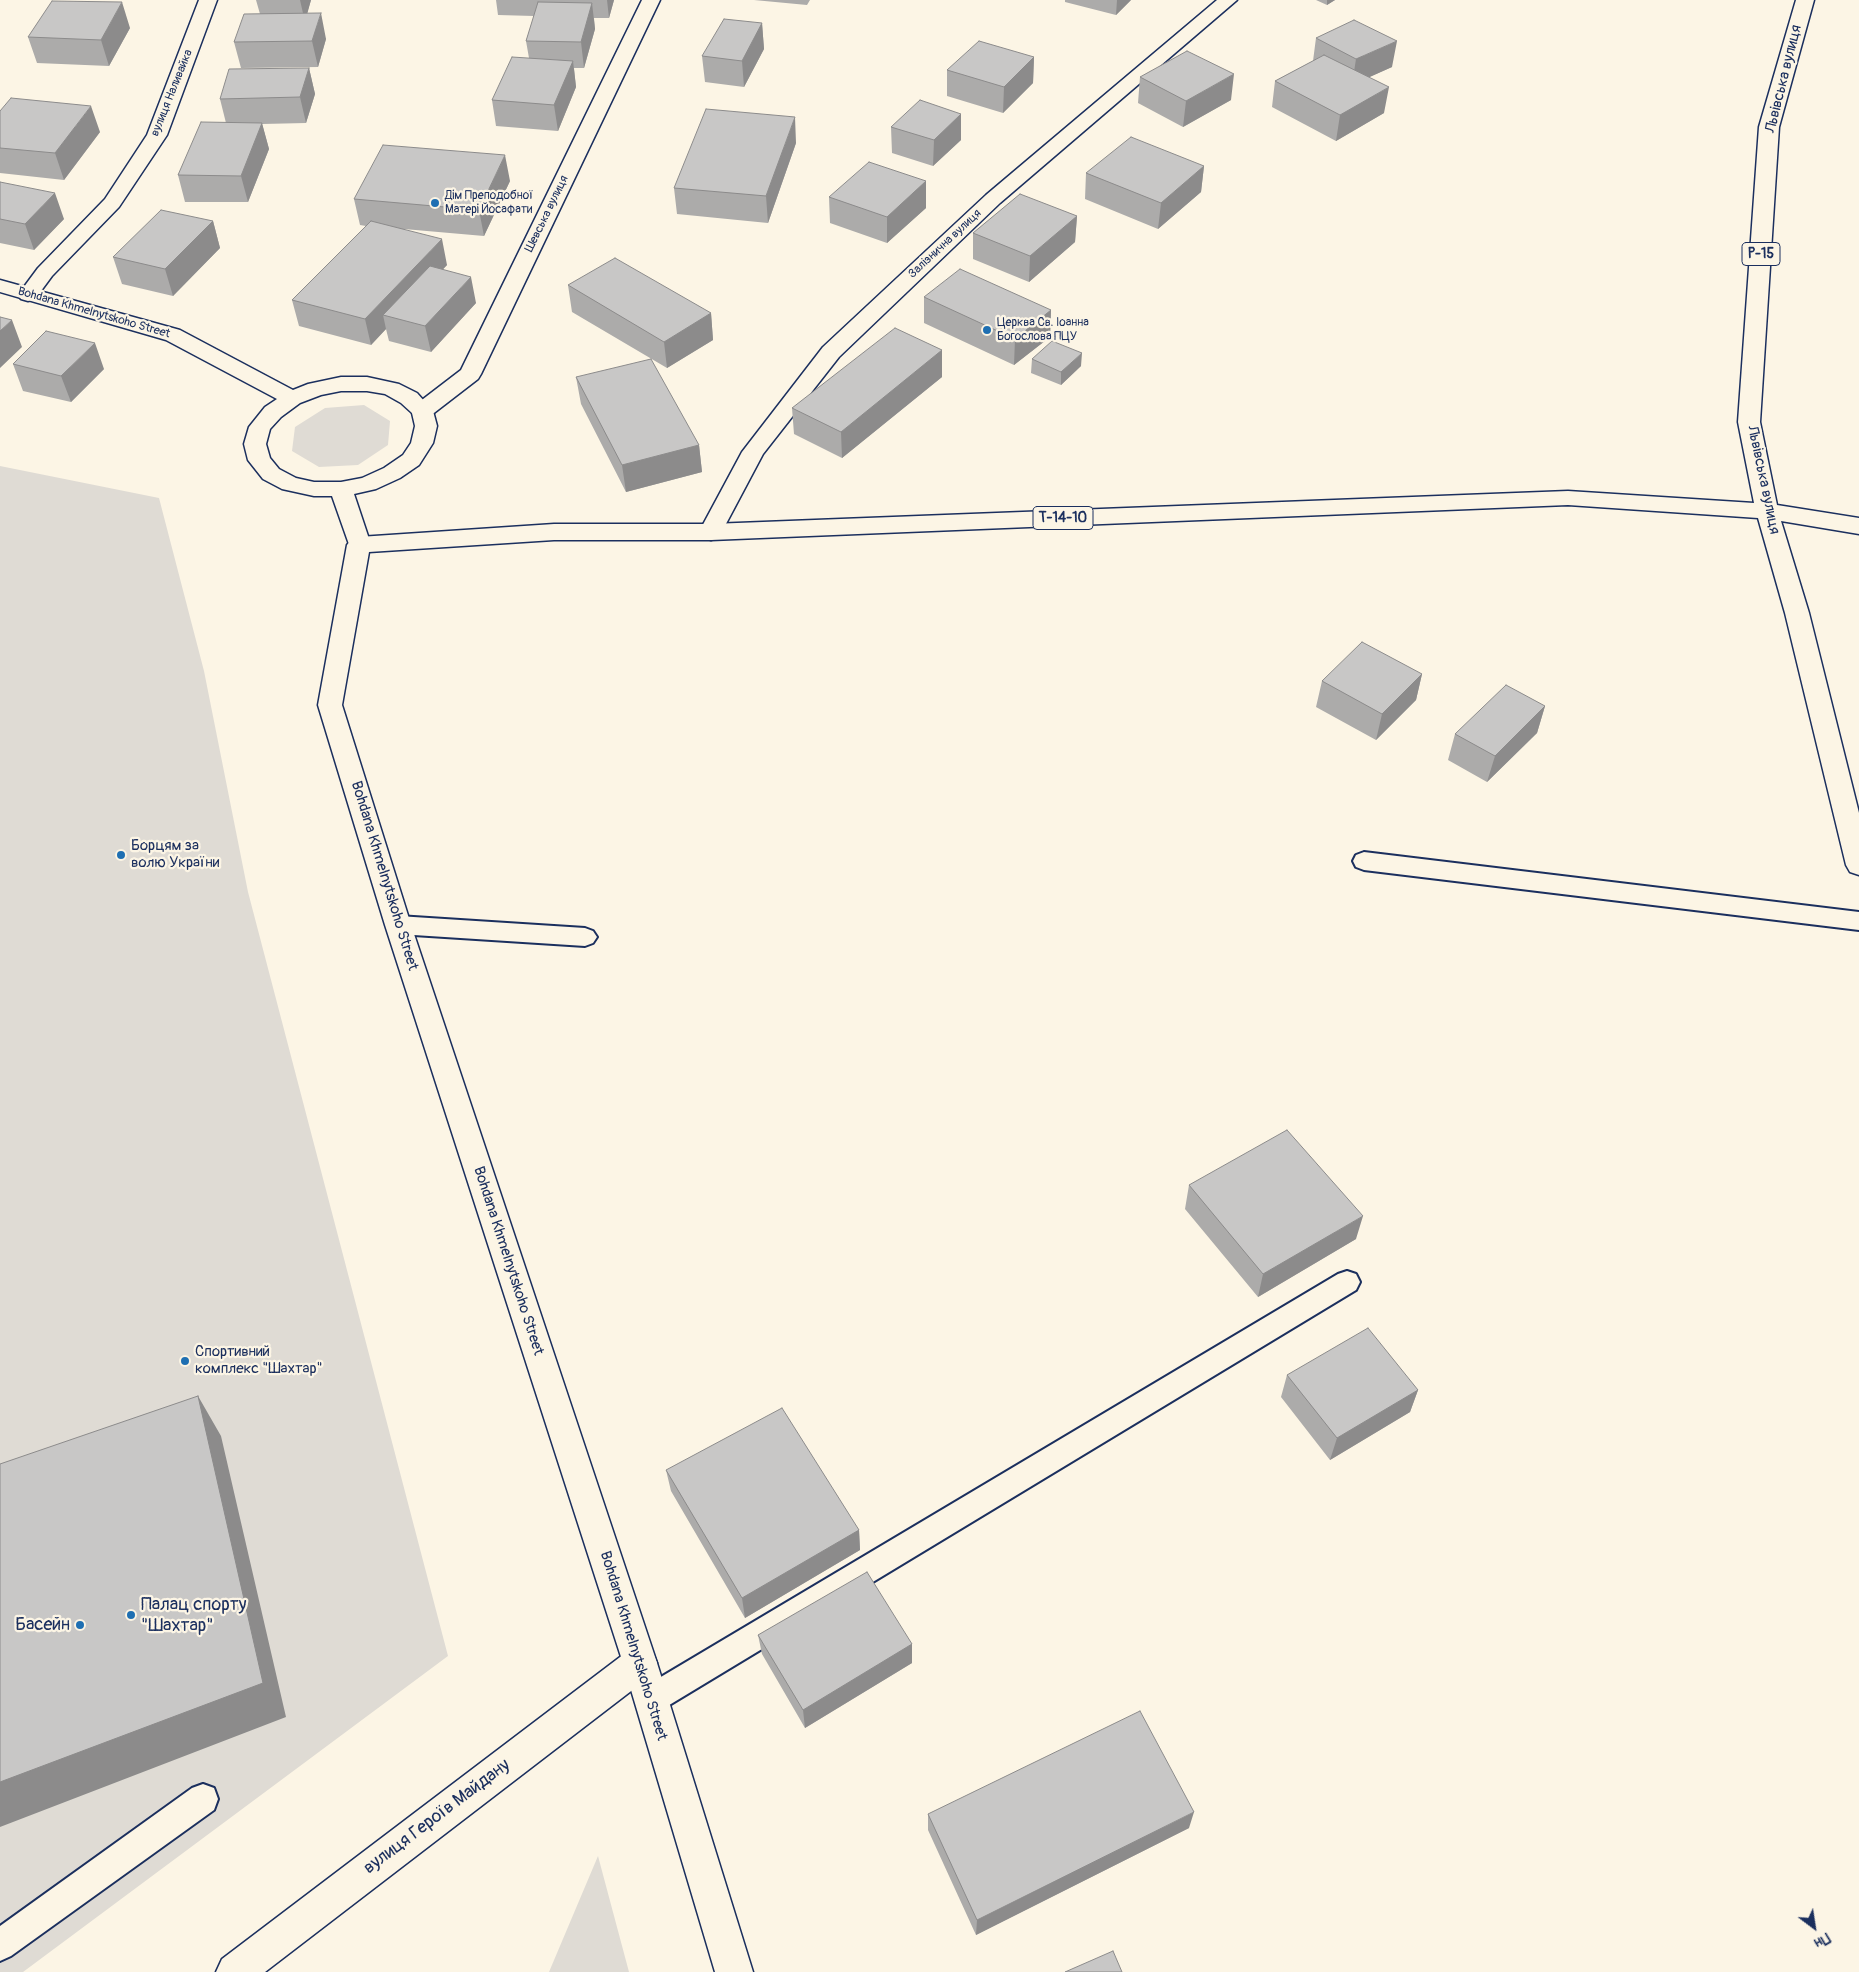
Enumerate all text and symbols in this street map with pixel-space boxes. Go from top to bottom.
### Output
street label: Львівська вулиця [1762,23,1806,135]
street label: вулиця Наливайка [148,48,196,138]
street label: Шевська вулиця [522,173,572,255]
place label: Дім Преподобної Матері Йосафати [445,189,533,217]
marker: Дім Преподобної Матері Йосафати [429,197,441,209]
street label: Залізнична вулиця [906,207,984,281]
road number: Р-15 [1742,242,1780,266]
street label: Bohdana Khmelnytskoho Street [16,284,172,342]
place label: Церква Св. Іоанна Богослова ПЦУ [997,316,1089,344]
marker: Церква Св. Іоанна Богослова ПЦУ [981,324,993,336]
street label: Львівська вулиця [1743,424,1783,536]
road number: Т-14-10 [1033,506,1093,530]
street label: Bohdana Khmelnytskoho Street [347,779,421,973]
place label: Борцям за волю України [131,837,219,872]
marker: Борцям за волю України [115,849,127,861]
street label: Bohdana Khmelnytskoho Street [469,1164,547,1358]
place label: Спортивний комплекс "Шахтар" [195,1343,323,1378]
marker: Спортивний комплекс "Шахтар" [179,1355,191,1367]
street label: Bohdana Khmelnytskoho Street [596,1549,670,1743]
place label: Палац спорту "Шахтар" [141,1594,246,1636]
marker: Палац спорту "Шахтар" [125,1609,137,1621]
place label: Басейн [15,1614,70,1636]
marker: Басейн [74,1619,86,1631]
street label: вулиця Героїв Майдану [359,1755,515,1879]
north arrow [1789,1902,1839,1952]
text: Пн [1811,1929,1833,1952]

